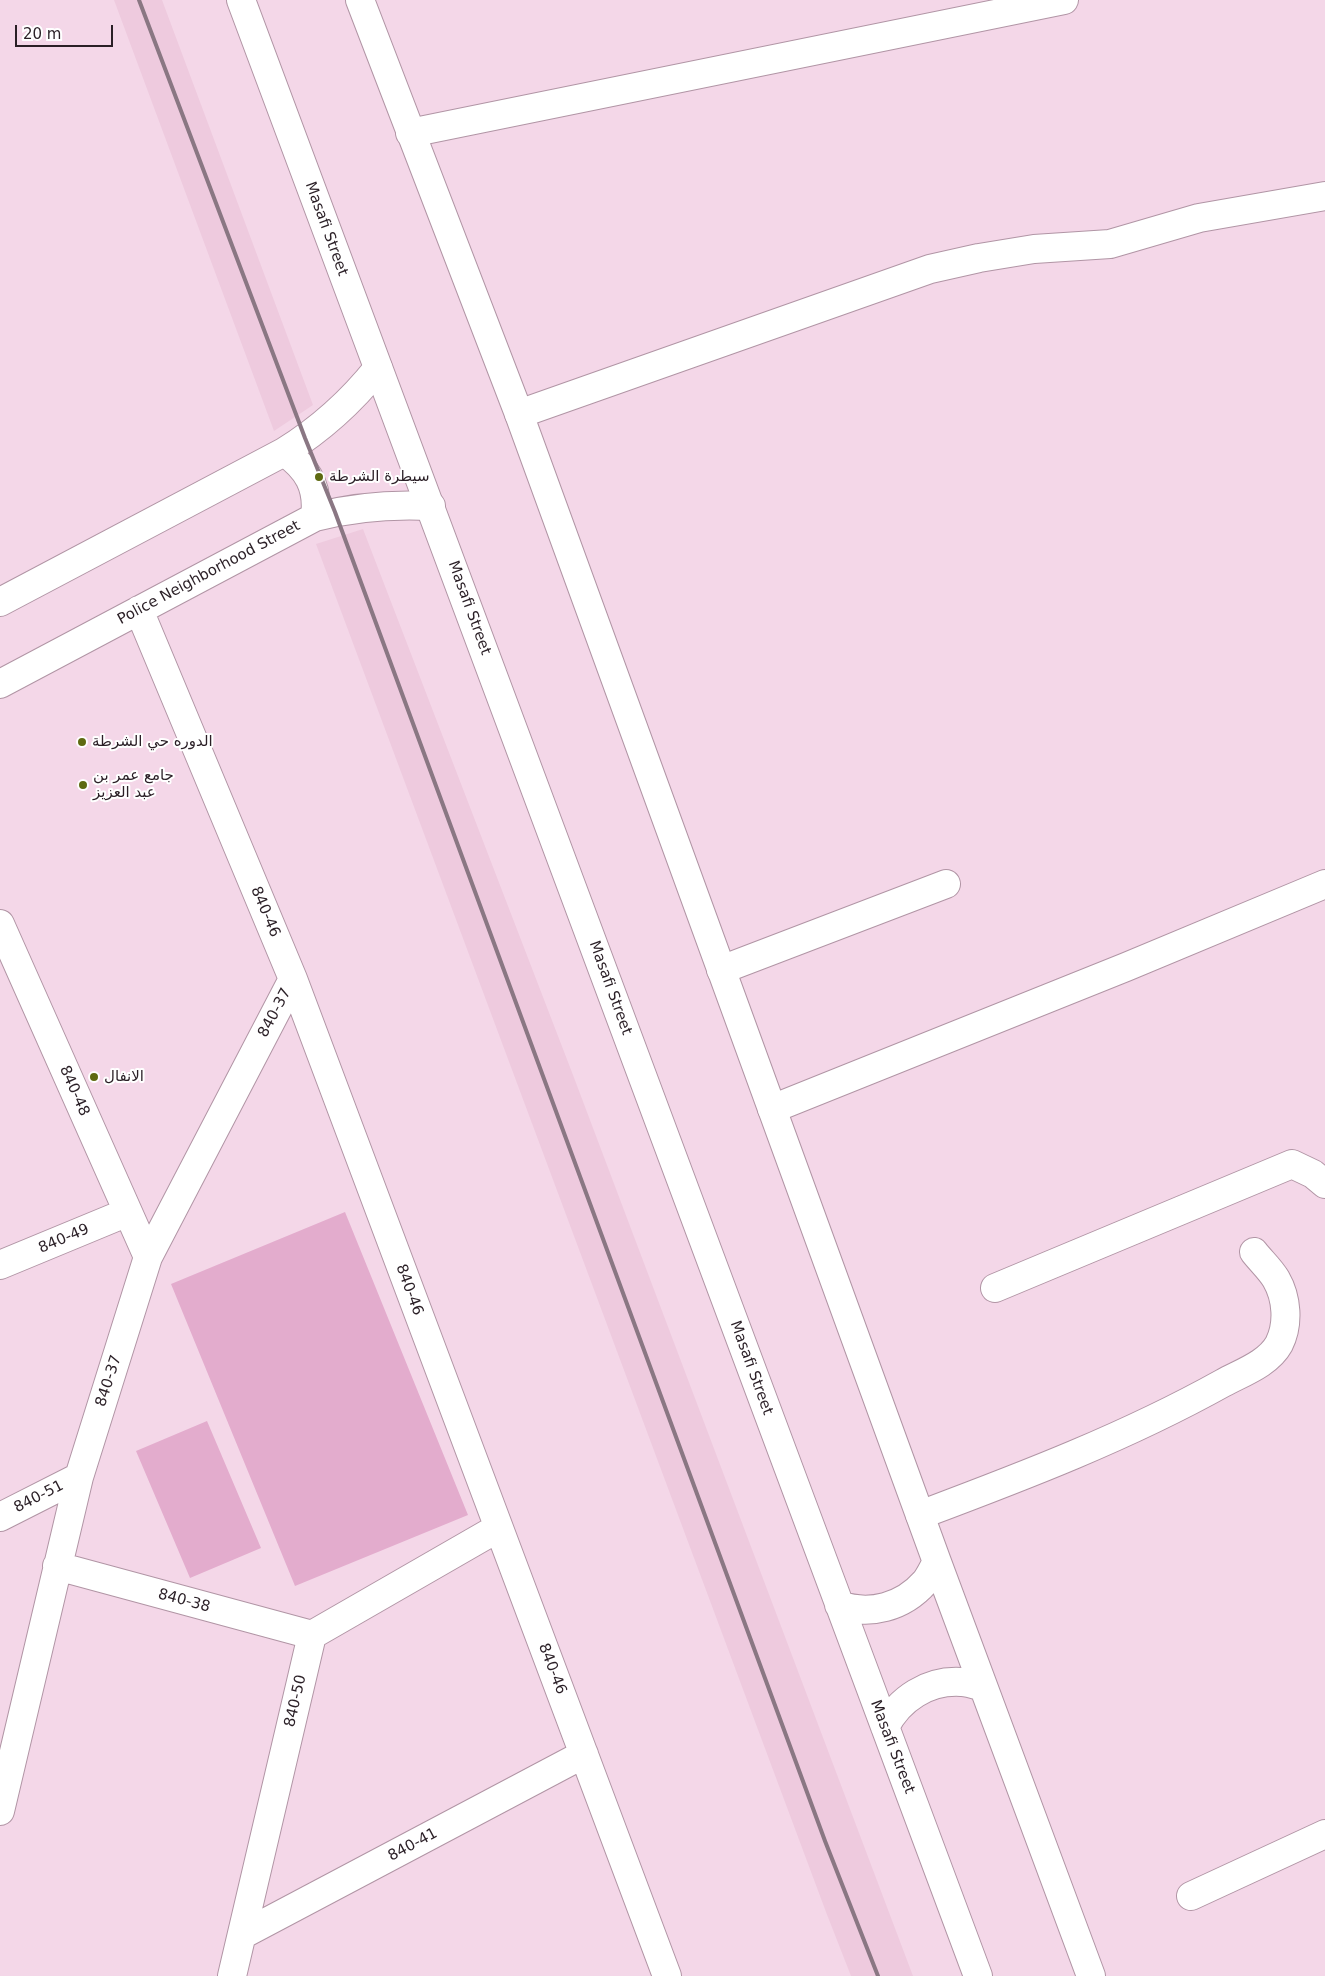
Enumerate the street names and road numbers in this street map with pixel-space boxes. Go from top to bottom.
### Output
street label: Masafi Street [301,179,351,279]
street label: Police Neighborhood Street [115,517,303,629]
street label: Masafi Street [444,558,494,658]
street label: 840-46 [246,884,284,940]
street label: Masafi Street [585,938,635,1038]
street label: 840-37 [255,985,295,1041]
street label: 840-48 [55,1063,93,1119]
street label: 840-49 [36,1220,92,1258]
street label: 840-46 [391,1262,427,1318]
street label: Masafi Street [726,1318,776,1418]
street label: 840-37 [92,1353,126,1409]
street label: 840-51 [11,1477,67,1517]
street label: 840-38 [156,1585,212,1617]
street label: 840-46 [534,1641,570,1697]
street label: 840-50 [281,1673,311,1729]
street label: Masafi Street [866,1698,918,1796]
street label: 840-41 [385,1825,441,1865]

